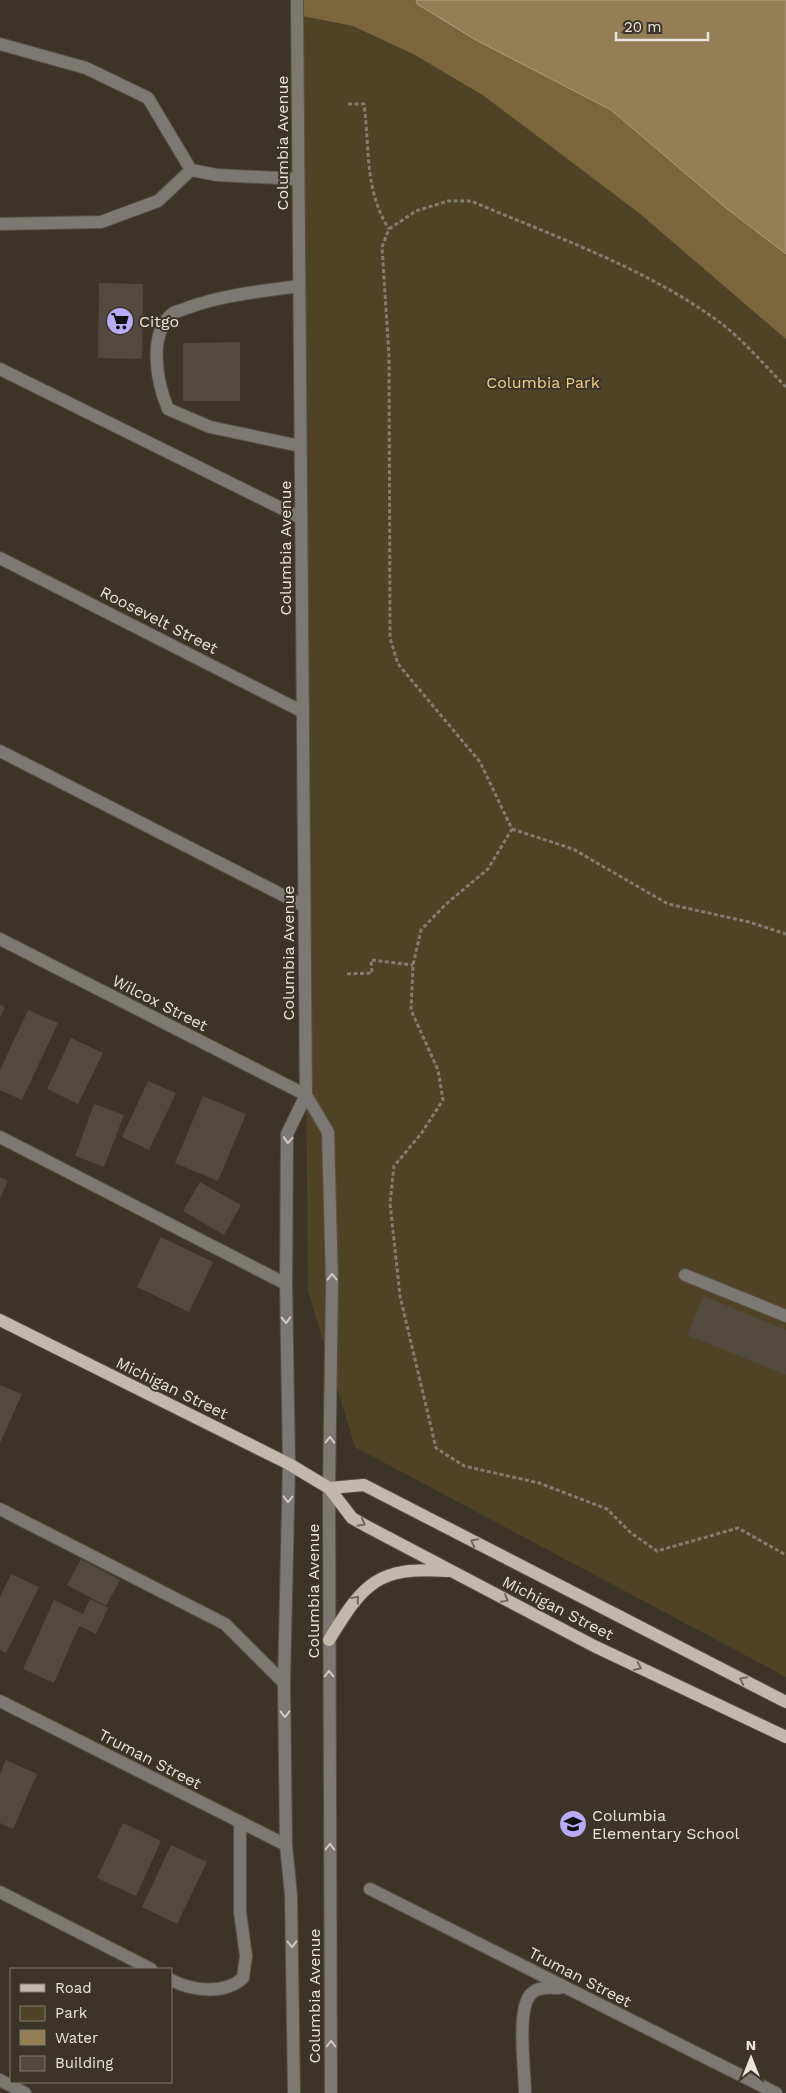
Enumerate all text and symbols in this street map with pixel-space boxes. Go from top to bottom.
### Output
scale bar [616,10,708,42]
text: 20 m [624,18,662,36]
street label: Columbia Avenue [273,76,292,210]
supermarket icon: Citgo [105,306,135,336]
place label: Citgo [139,312,179,331]
park label: Columbia Park [486,373,600,392]
street label: Columbia Avenue [276,481,295,615]
street label: Roosevelt Street [97,582,221,658]
street label: Columbia Avenue [279,886,298,1020]
street label: Wilcox Street [109,971,211,1035]
one-way arrow [283,1136,294,1144]
one-way arrow [327,1273,337,1280]
one-way arrow [281,1316,291,1324]
street label: Michigan Street [113,1353,231,1423]
one-way arrow [325,1435,335,1443]
one-way arrow [283,1496,294,1504]
one-way arrow [356,1517,365,1527]
street label: Columbia Avenue [304,1524,323,1658]
one-way arrow [471,1538,480,1548]
street label: Michigan Street [499,1572,617,1644]
one-way arrow [500,1593,509,1603]
one-way arrow [350,1596,359,1605]
one-way arrow [633,1661,642,1671]
one-way arrow [324,1670,334,1678]
one-way arrow [739,1676,748,1686]
one-way arrow [280,1711,290,1719]
street label: Truman Street [95,1725,205,1793]
place label: Columbia Elementary School [592,1806,740,1843]
school or university icon: Columbia Elementary School [558,1809,588,1839]
one-way arrow [325,1842,335,1850]
street label: Columbia Avenue [305,1929,324,2063]
one-way arrow [286,1940,297,1948]
street label: Truman Street [525,1943,635,2011]
legend [10,1968,172,2083]
text: Road [55,1979,92,1997]
text: Park [55,2004,88,2022]
text: Water [55,2029,98,2047]
north arrow [726,2033,776,2083]
text: N [746,2037,756,2053]
one-way arrow [326,2040,336,2048]
text: Building [55,2054,113,2072]

